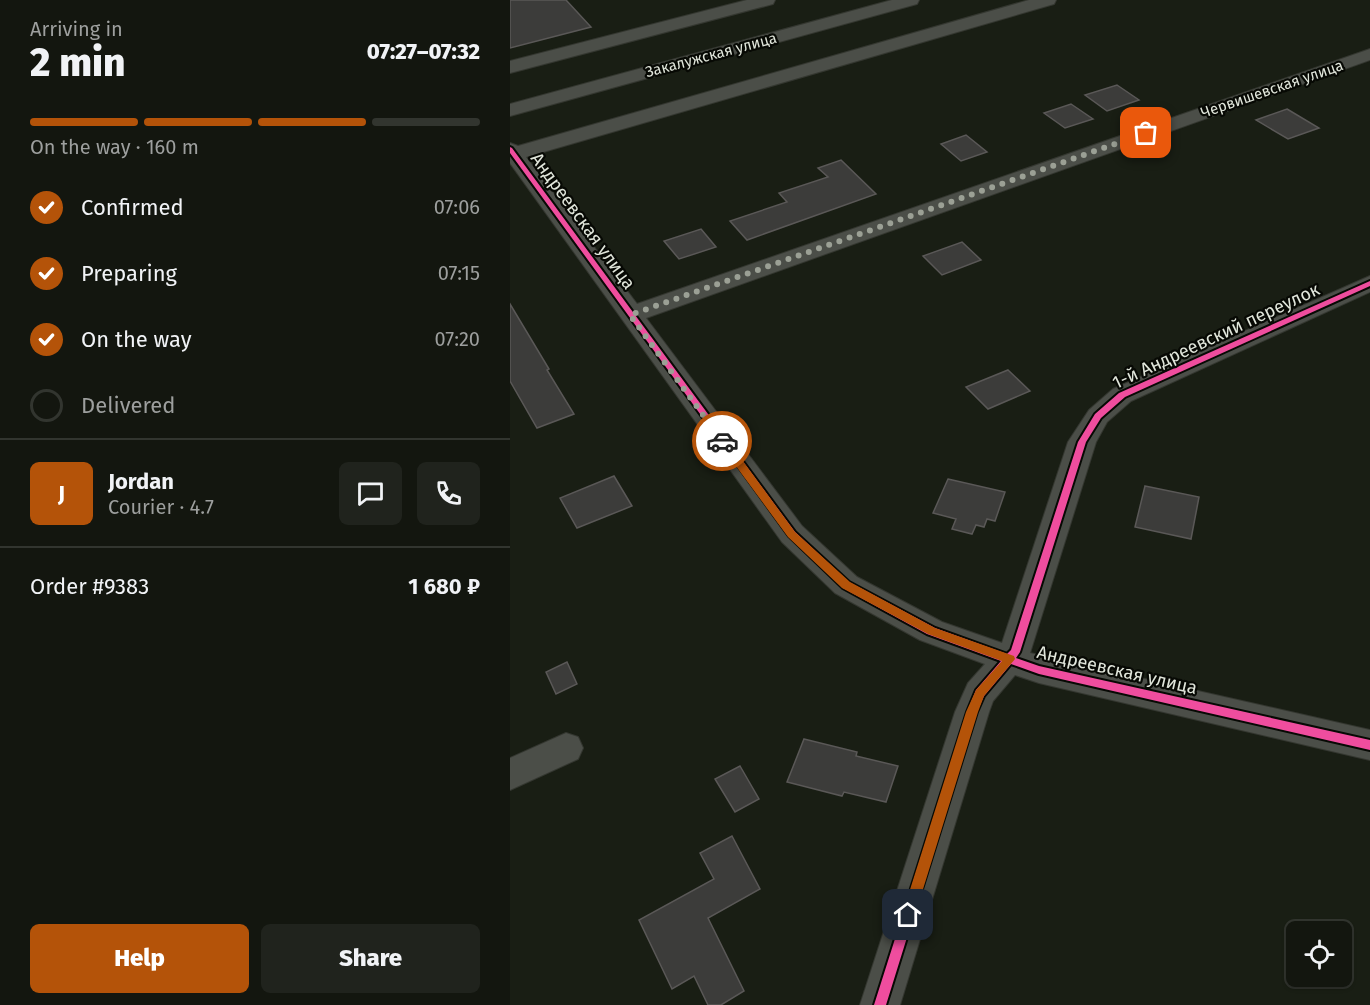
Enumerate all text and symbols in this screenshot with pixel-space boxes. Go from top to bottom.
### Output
text: Arriving in [30,17,123,41]
street label: Закалужская улица [643,29,779,81]
text: 07:27–07:32 [367,38,480,65]
text: 2 min [30,40,126,86]
street label: Червишевская улица [1199,56,1345,122]
pin [1120,107,1171,158]
icon: bag [1129,116,1162,149]
text: On the way · 160 m [30,135,199,159]
street label: Андреевская улица [526,148,640,294]
icon: check [30,191,63,224]
text: Confirmed [81,194,184,221]
text: 07:06 [434,195,480,219]
icon: check [30,257,63,290]
text: Preparing [81,260,177,287]
text: 07:15 [438,261,480,285]
street label: 1-й Андреевский переулок [1109,278,1324,394]
icon: check [30,323,63,356]
text: On the way [81,326,192,353]
text: 07:20 [435,327,480,351]
text: Delivered [81,392,176,419]
courier [692,411,752,471]
icon: car [706,425,739,458]
button: chat [339,462,402,525]
button: phone [417,462,480,525]
text: Jordan [108,468,174,495]
text: J [58,480,65,507]
text: Courier · 4.7 [108,495,214,519]
text: Order #9383 [30,573,149,600]
text: 1 680 ₽ [408,573,480,600]
street label: Андреевская улица [1035,641,1199,699]
pin [882,889,933,940]
icon: home [891,898,924,931]
map controls [1286,921,1352,987]
button: locate [1286,921,1352,987]
button: Help [30,924,249,993]
button: Share [261,924,480,993]

